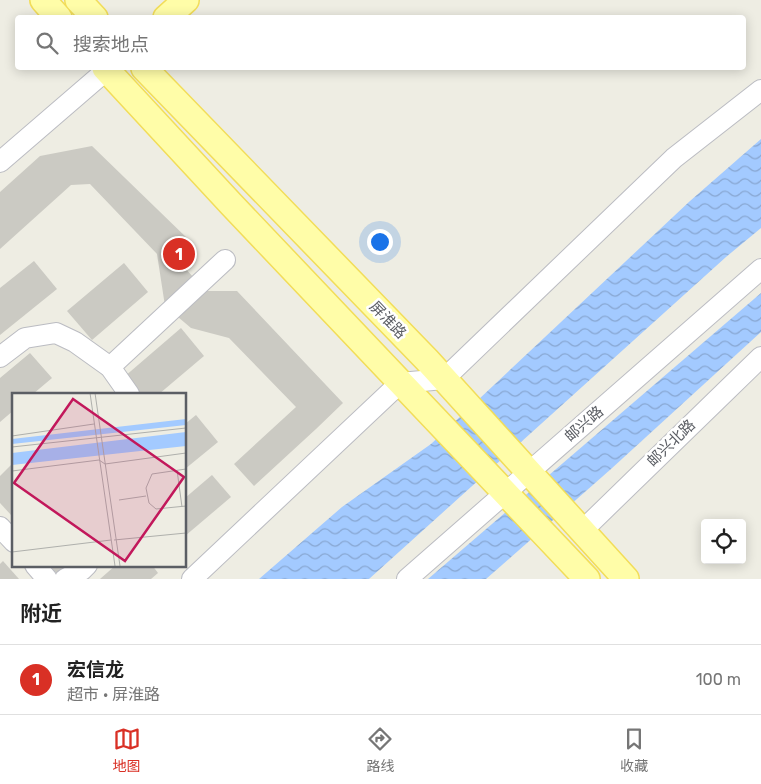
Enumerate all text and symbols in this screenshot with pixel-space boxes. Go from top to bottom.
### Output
search box [15,15,746,70]
icon: search [33,29,61,57]
text: 搜索地点 [73,33,149,56]
your location [367,229,393,255]
pin: 1 [163,235,195,273]
street label: 屏淮路 [366,298,410,342]
inset map [12,393,186,566]
street label: 邮兴路 [561,402,607,446]
street label: 邮兴北路 [643,416,699,470]
map controls [701,519,746,564]
button: locate [701,519,746,564]
text: 附近 [20,601,62,626]
text: 宏信龙 [67,658,124,681]
text: 1 [32,670,40,689]
text: 100 m [696,670,741,689]
text: 超市 · 屏淮路 [67,685,160,704]
tab: 地图 [113,725,141,775]
tab: 路线 [366,725,394,775]
tab: 收藏 [620,725,648,775]

